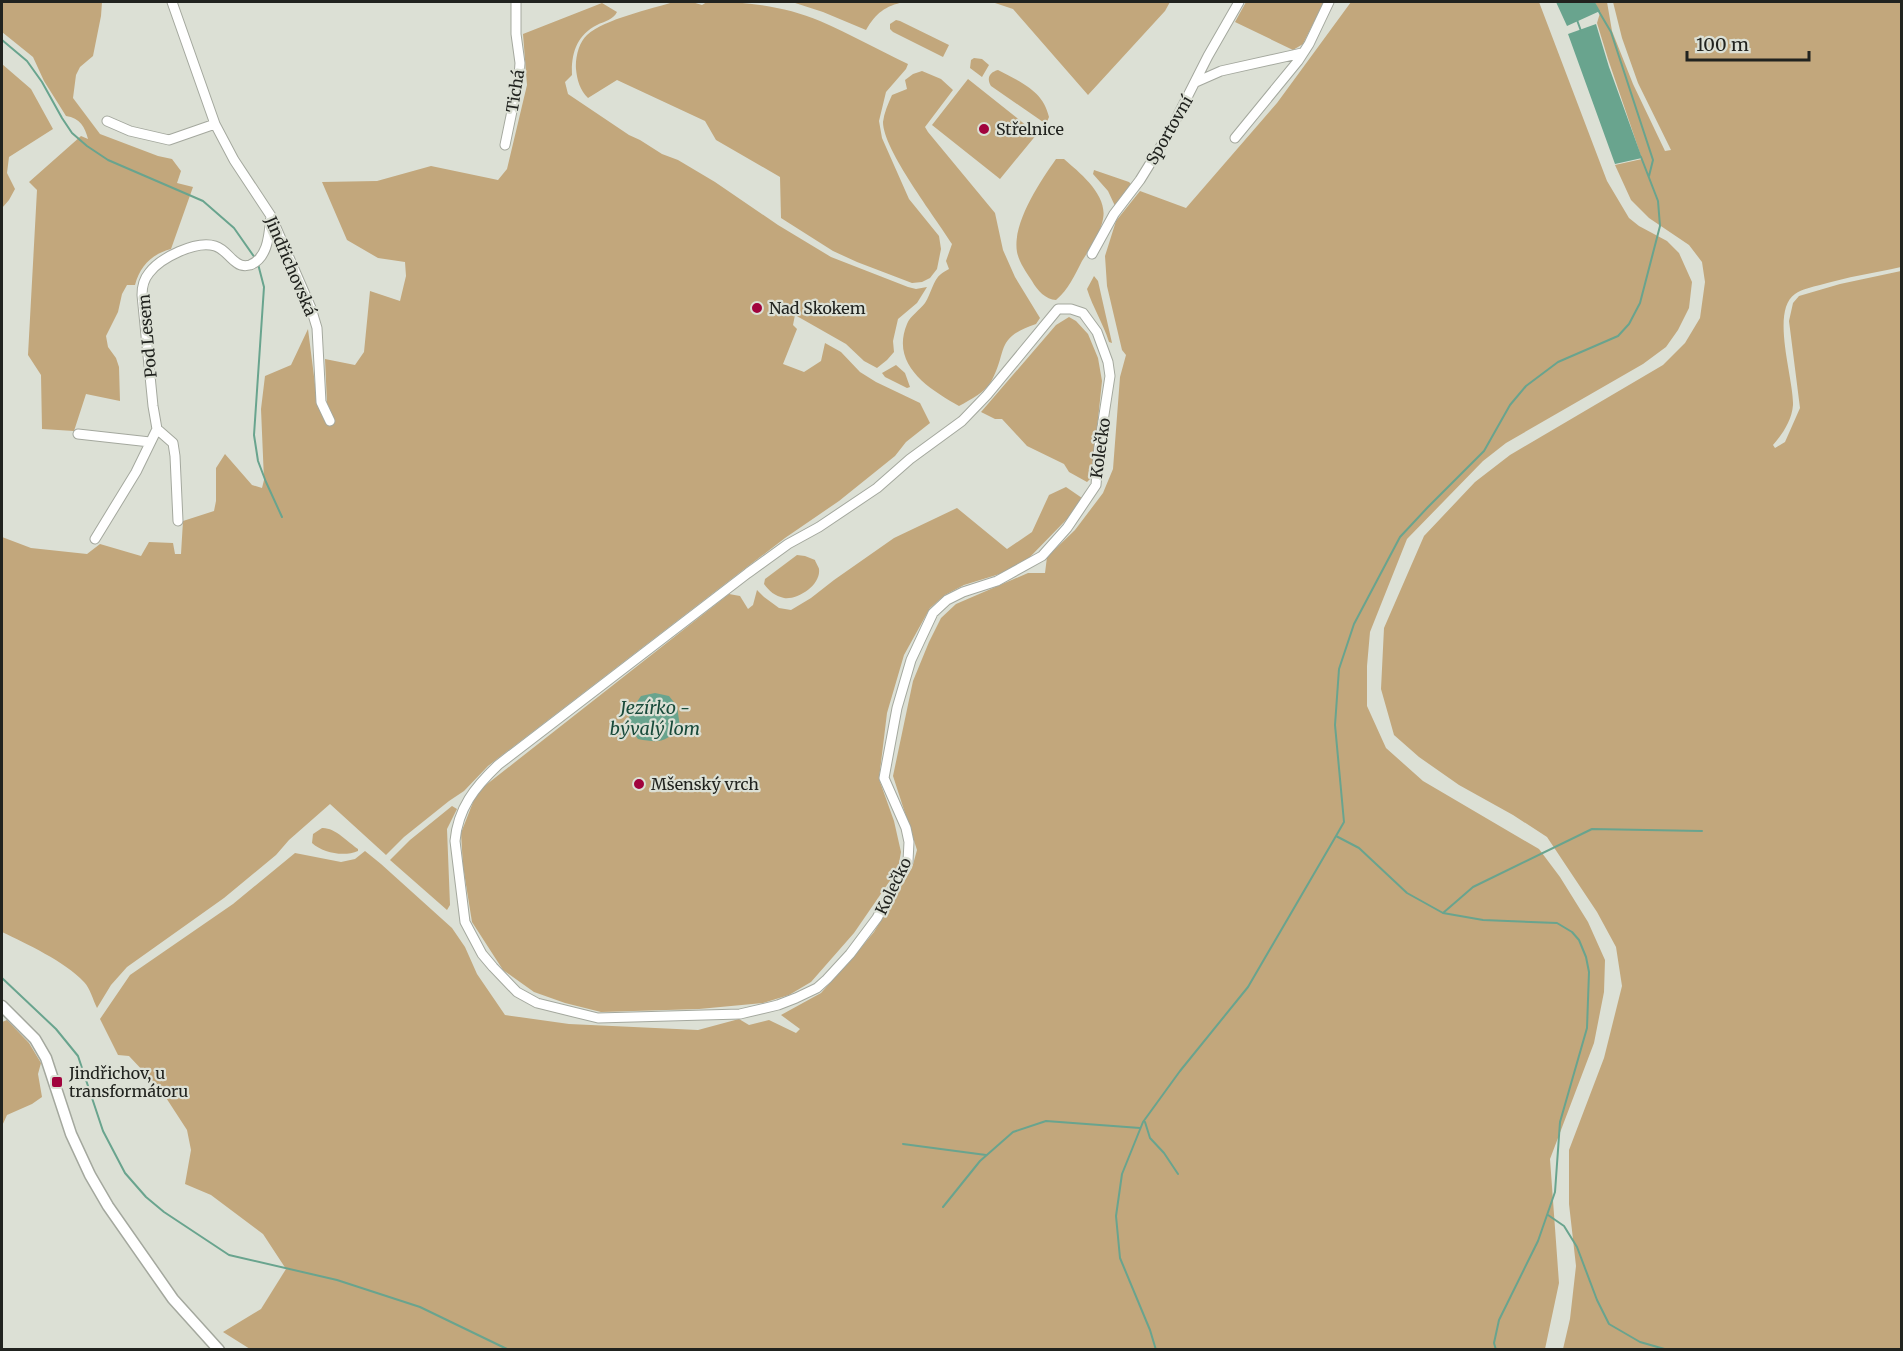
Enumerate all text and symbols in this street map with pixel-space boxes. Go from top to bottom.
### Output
scale bar [1687,24,1808,62]
text: 100 m [1696,33,1749,56]
street label: Tichá [502,68,528,114]
street label: Sportovní [1141,91,1197,168]
place label: Střelnice [996,119,1064,139]
marker: Střelnice [977,122,991,136]
street label: Jindřichovská [261,212,321,319]
street label: Pod Lesem [133,293,161,379]
place label: Nad Skokem [769,298,866,318]
marker: Nad Skokem [750,301,764,315]
street label: Kolečko [1086,416,1114,480]
water label: Jezírko - bývalý lom [610,696,700,740]
place label: Mšenský vrch [651,774,759,794]
marker: Mšenský vrch [632,777,646,791]
street label: Kolečko [871,854,915,918]
place label: Jindřichov, u transformátoru [68,1063,188,1101]
marker: Jindřichov, u transformátoru [50,1075,64,1089]

